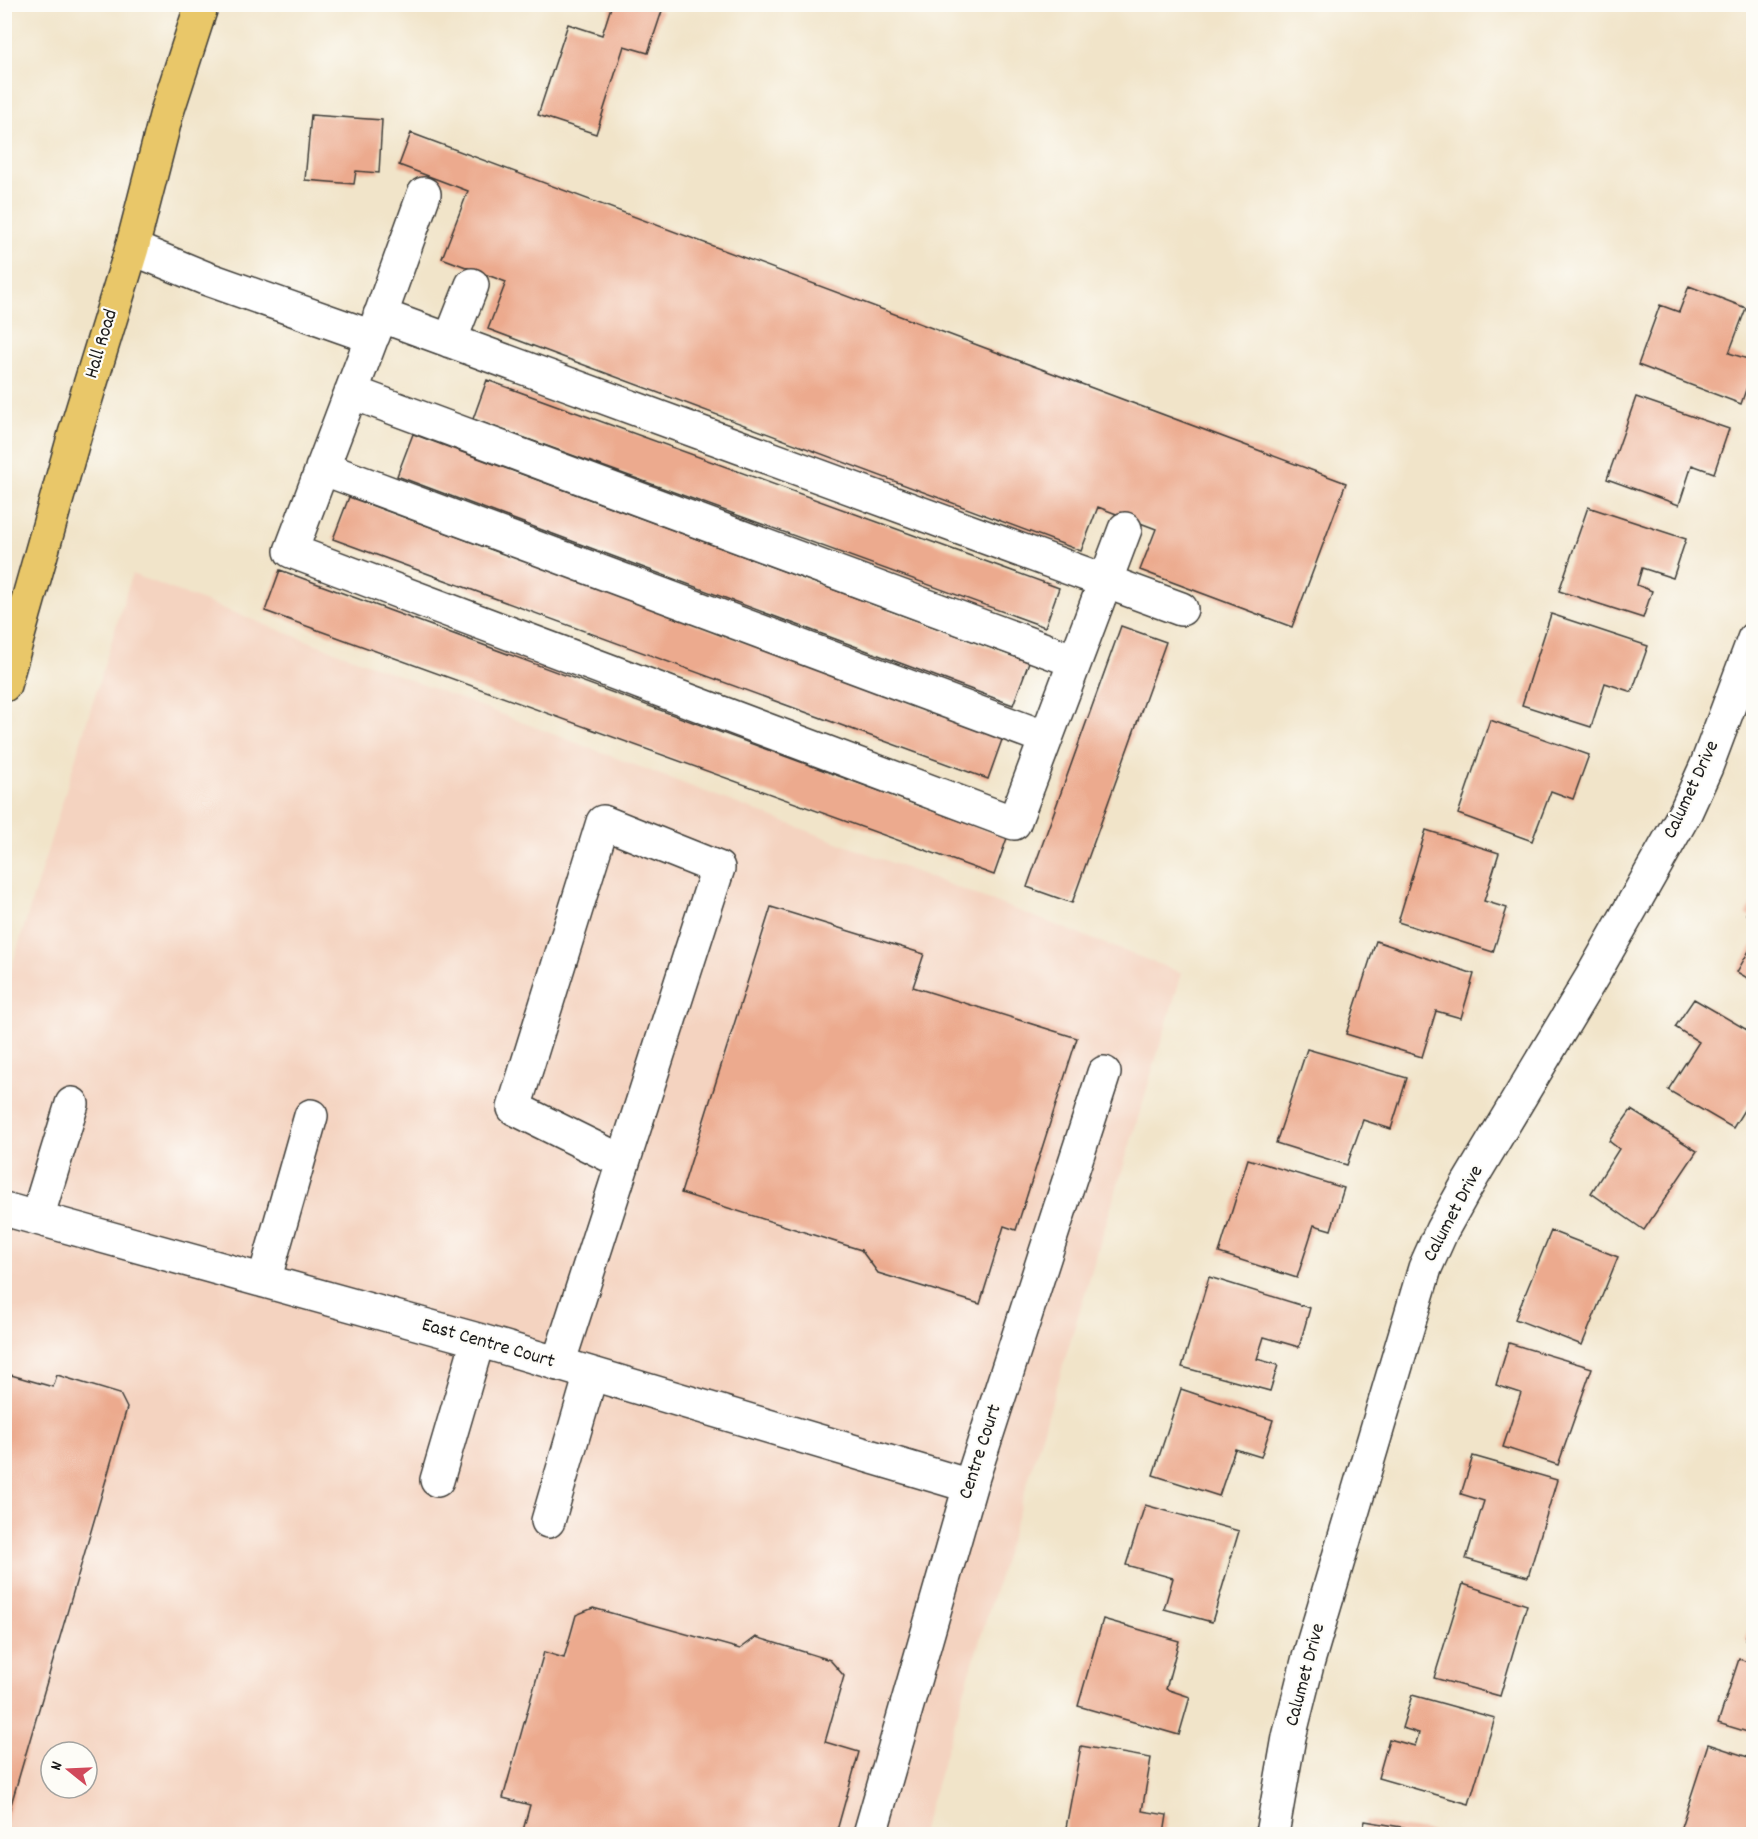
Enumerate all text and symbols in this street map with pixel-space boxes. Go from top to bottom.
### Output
street label: Hall Road [78,306,126,382]
street label: Calumet Drive [1657,736,1727,844]
street label: Calumet Drive [1417,1161,1491,1267]
street label: East Centre Court [418,1312,558,1376]
street label: Centre Court [952,1401,1010,1503]
street label: Calumet Drive [1279,1620,1333,1730]
north arrow [39,1740,99,1800]
text: N [45,1759,69,1773]

